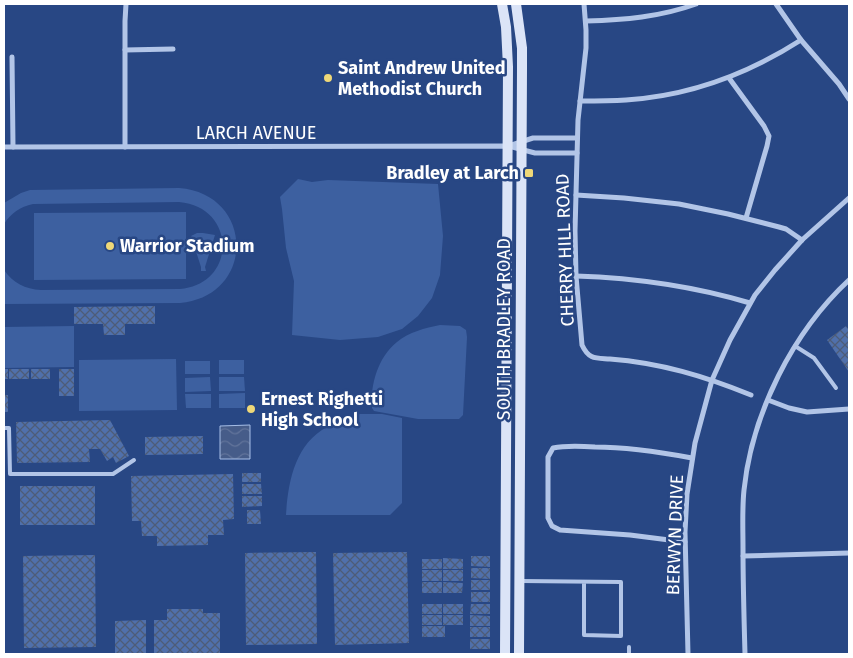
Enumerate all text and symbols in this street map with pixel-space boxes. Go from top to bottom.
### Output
place label: Saint Andrew United Methodist Church [338,57,506,100]
marker: Saint Andrew United Methodist Church [322,72,334,84]
street label: LARCH AVENUE [196,122,316,144]
place label: Bradley at Larch [386,162,519,184]
marker: Bradley at Larch [523,167,535,179]
street label: CHERRY HILL ROAD [551,173,579,327]
place label: Warrior Stadium [120,235,254,257]
street label: SOUTH BRADLEY ROAD [493,238,515,420]
marker: Warrior Stadium [104,240,116,252]
place label: Ernest Righetti High School [261,388,383,431]
marker: Ernest Righetti High School [245,403,257,415]
street label: BERWYN DRIVE [662,474,688,596]

